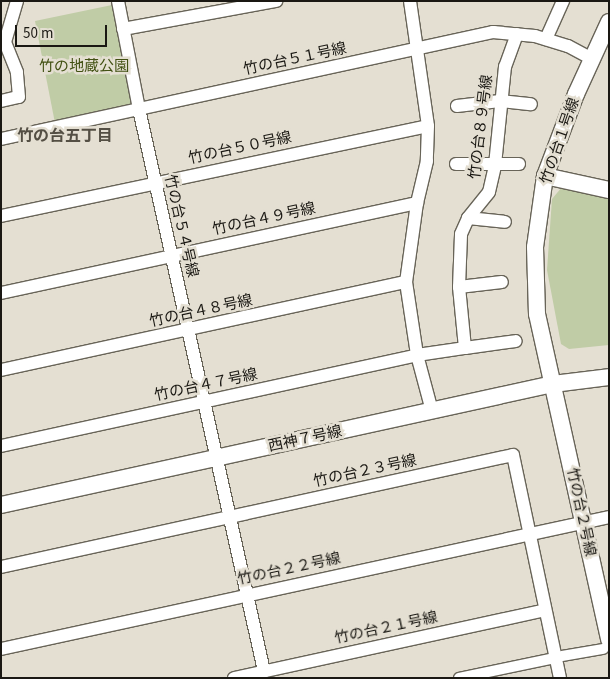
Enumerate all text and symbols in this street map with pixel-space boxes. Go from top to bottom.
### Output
scale bar [18,15,110,47]
text: 50 m [23,23,53,44]
street label: 竹の台５１号線 [242,39,348,79]
park label: 竹の地蔵公園 [39,58,129,76]
street label: 竹の台８９号線 [466,74,496,180]
street label: 竹の台１号線 [537,96,583,186]
district label: 竹の台五丁目 [17,126,113,146]
street label: 竹の台５０号線 [187,128,293,168]
street label: 竹の台５４号線 [160,173,202,279]
street label: 竹の台４９号線 [211,199,317,239]
street label: 竹の台４８号線 [148,291,254,331]
street label: 竹の台４７号線 [153,365,259,405]
street label: 西神７号線 [266,422,344,456]
street label: 竹の台２３号線 [312,451,418,491]
street label: 竹の台２号線 [563,466,599,558]
street label: 竹の台２２号線 [236,549,342,589]
street label: 竹の台２１号線 [333,608,439,648]

